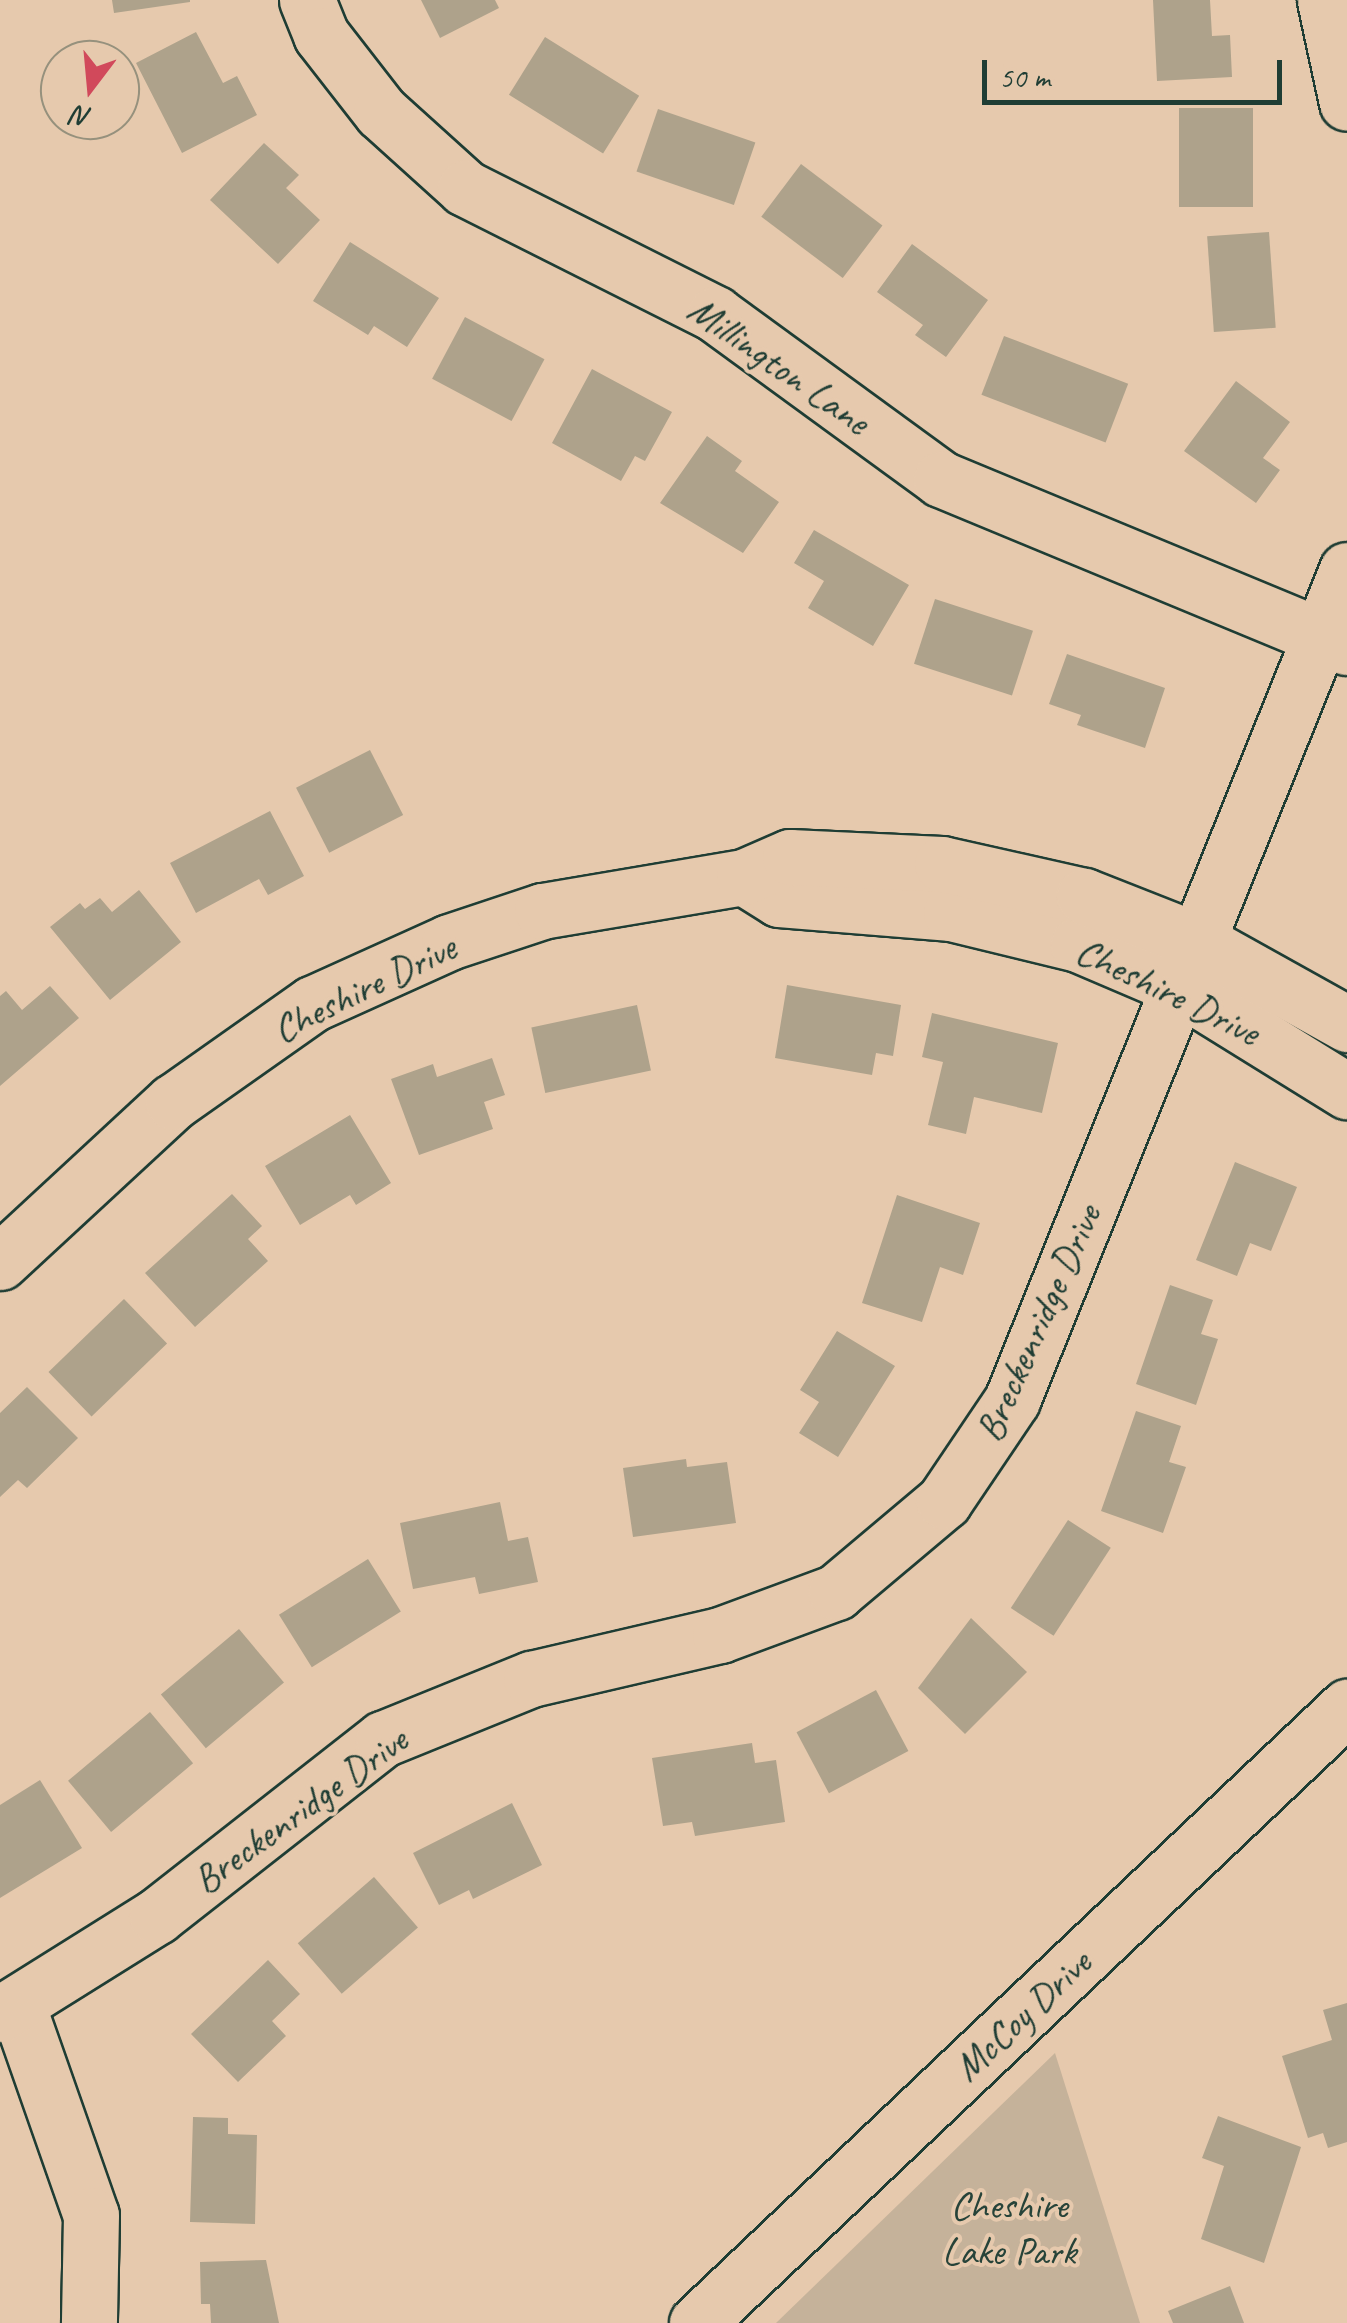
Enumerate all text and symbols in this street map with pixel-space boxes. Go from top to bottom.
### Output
north arrow [40,40,140,140]
scale bar [987,40,1287,102]
text: 50 m [999,58,1050,96]
text: N [69,98,95,137]
street label: Millington Lane [679,285,879,445]
street label: Cheshire Drive [264,923,464,1053]
street label: Cheshire Drive [1068,926,1268,1056]
street label: Breckenridge Drive [964,1197,1112,1449]
street label: Breckenridge Drive [183,1716,417,1904]
street label: McCoy Drive [943,1939,1101,2091]
park label: Cheshire Lake Park [941,2181,1077,2275]

